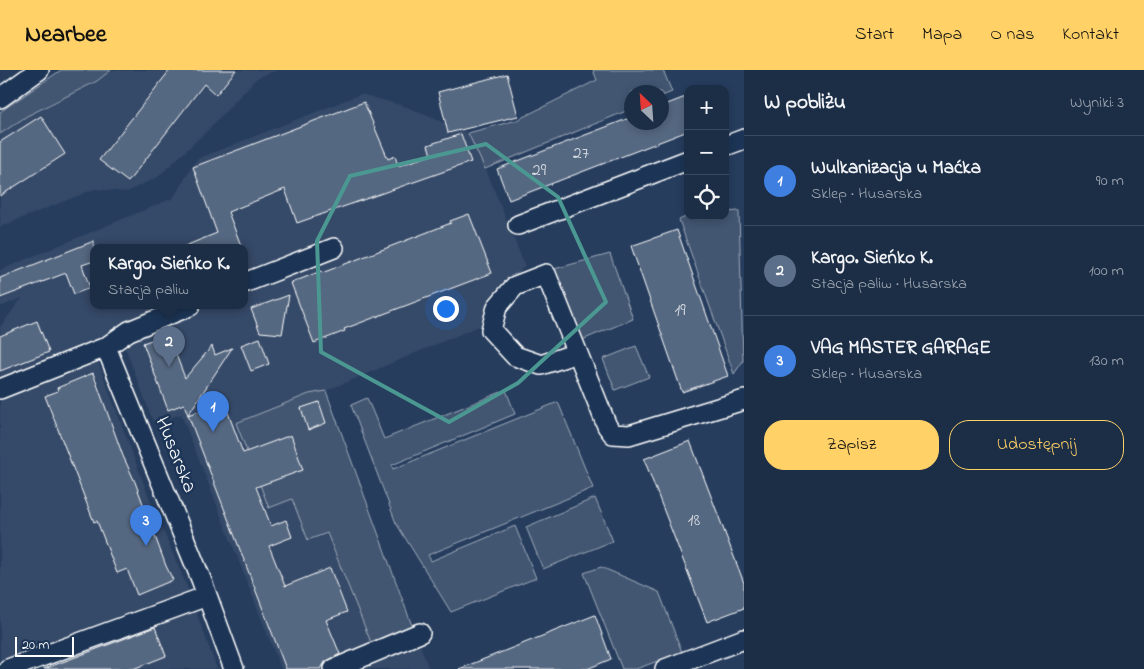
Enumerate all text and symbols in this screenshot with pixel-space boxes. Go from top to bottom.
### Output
text: Nearbee [25,18,107,53]
text: Start [855,22,894,48]
text: Mapa [922,22,962,48]
text: O nas [990,22,1034,48]
text: Kontakt [1062,22,1119,48]
north arrow [624,85,669,130]
map controls [684,85,729,220]
button: + [684,85,729,130]
text: W pobliżu [764,88,846,118]
text: Wyniki: 3 [1070,91,1124,115]
button: − [684,130,729,175]
house number: 27 [573,141,590,167]
text: Wulkanizacja u Maćka [811,155,981,182]
house number: 29 [532,158,547,184]
text: 1 [777,169,783,193]
text: 90 m [1096,169,1124,193]
button: locate [684,175,729,220]
text: Sklep · Husarska [811,182,922,206]
popup [90,244,248,309]
text: Kargo. Sieńko K. [811,245,933,272]
text: Kargo. Sieńko K. [108,251,230,278]
text: 2 [776,259,784,283]
text: 100 m [1089,259,1124,283]
text: Stacja paliw · Husarska [811,272,967,296]
text: Stacja paliw [108,278,189,302]
your location [433,296,459,322]
house number: 19 [674,298,686,324]
pin: 2 [153,326,185,367]
text: VAG MASTER GARAGE [811,335,991,362]
text: 3 [777,349,783,373]
text: 130 m [1089,349,1124,373]
text: Sklep · Husarska [811,362,922,386]
pin: 1 [197,391,229,432]
street label: Husarska [147,413,203,497]
button: Zapisz [764,420,939,470]
button: Udostępnij [949,420,1124,470]
pin: 3 [130,505,162,546]
house number: 18 [688,508,700,534]
scale bar [15,634,74,657]
text: 20 m [22,635,49,656]

